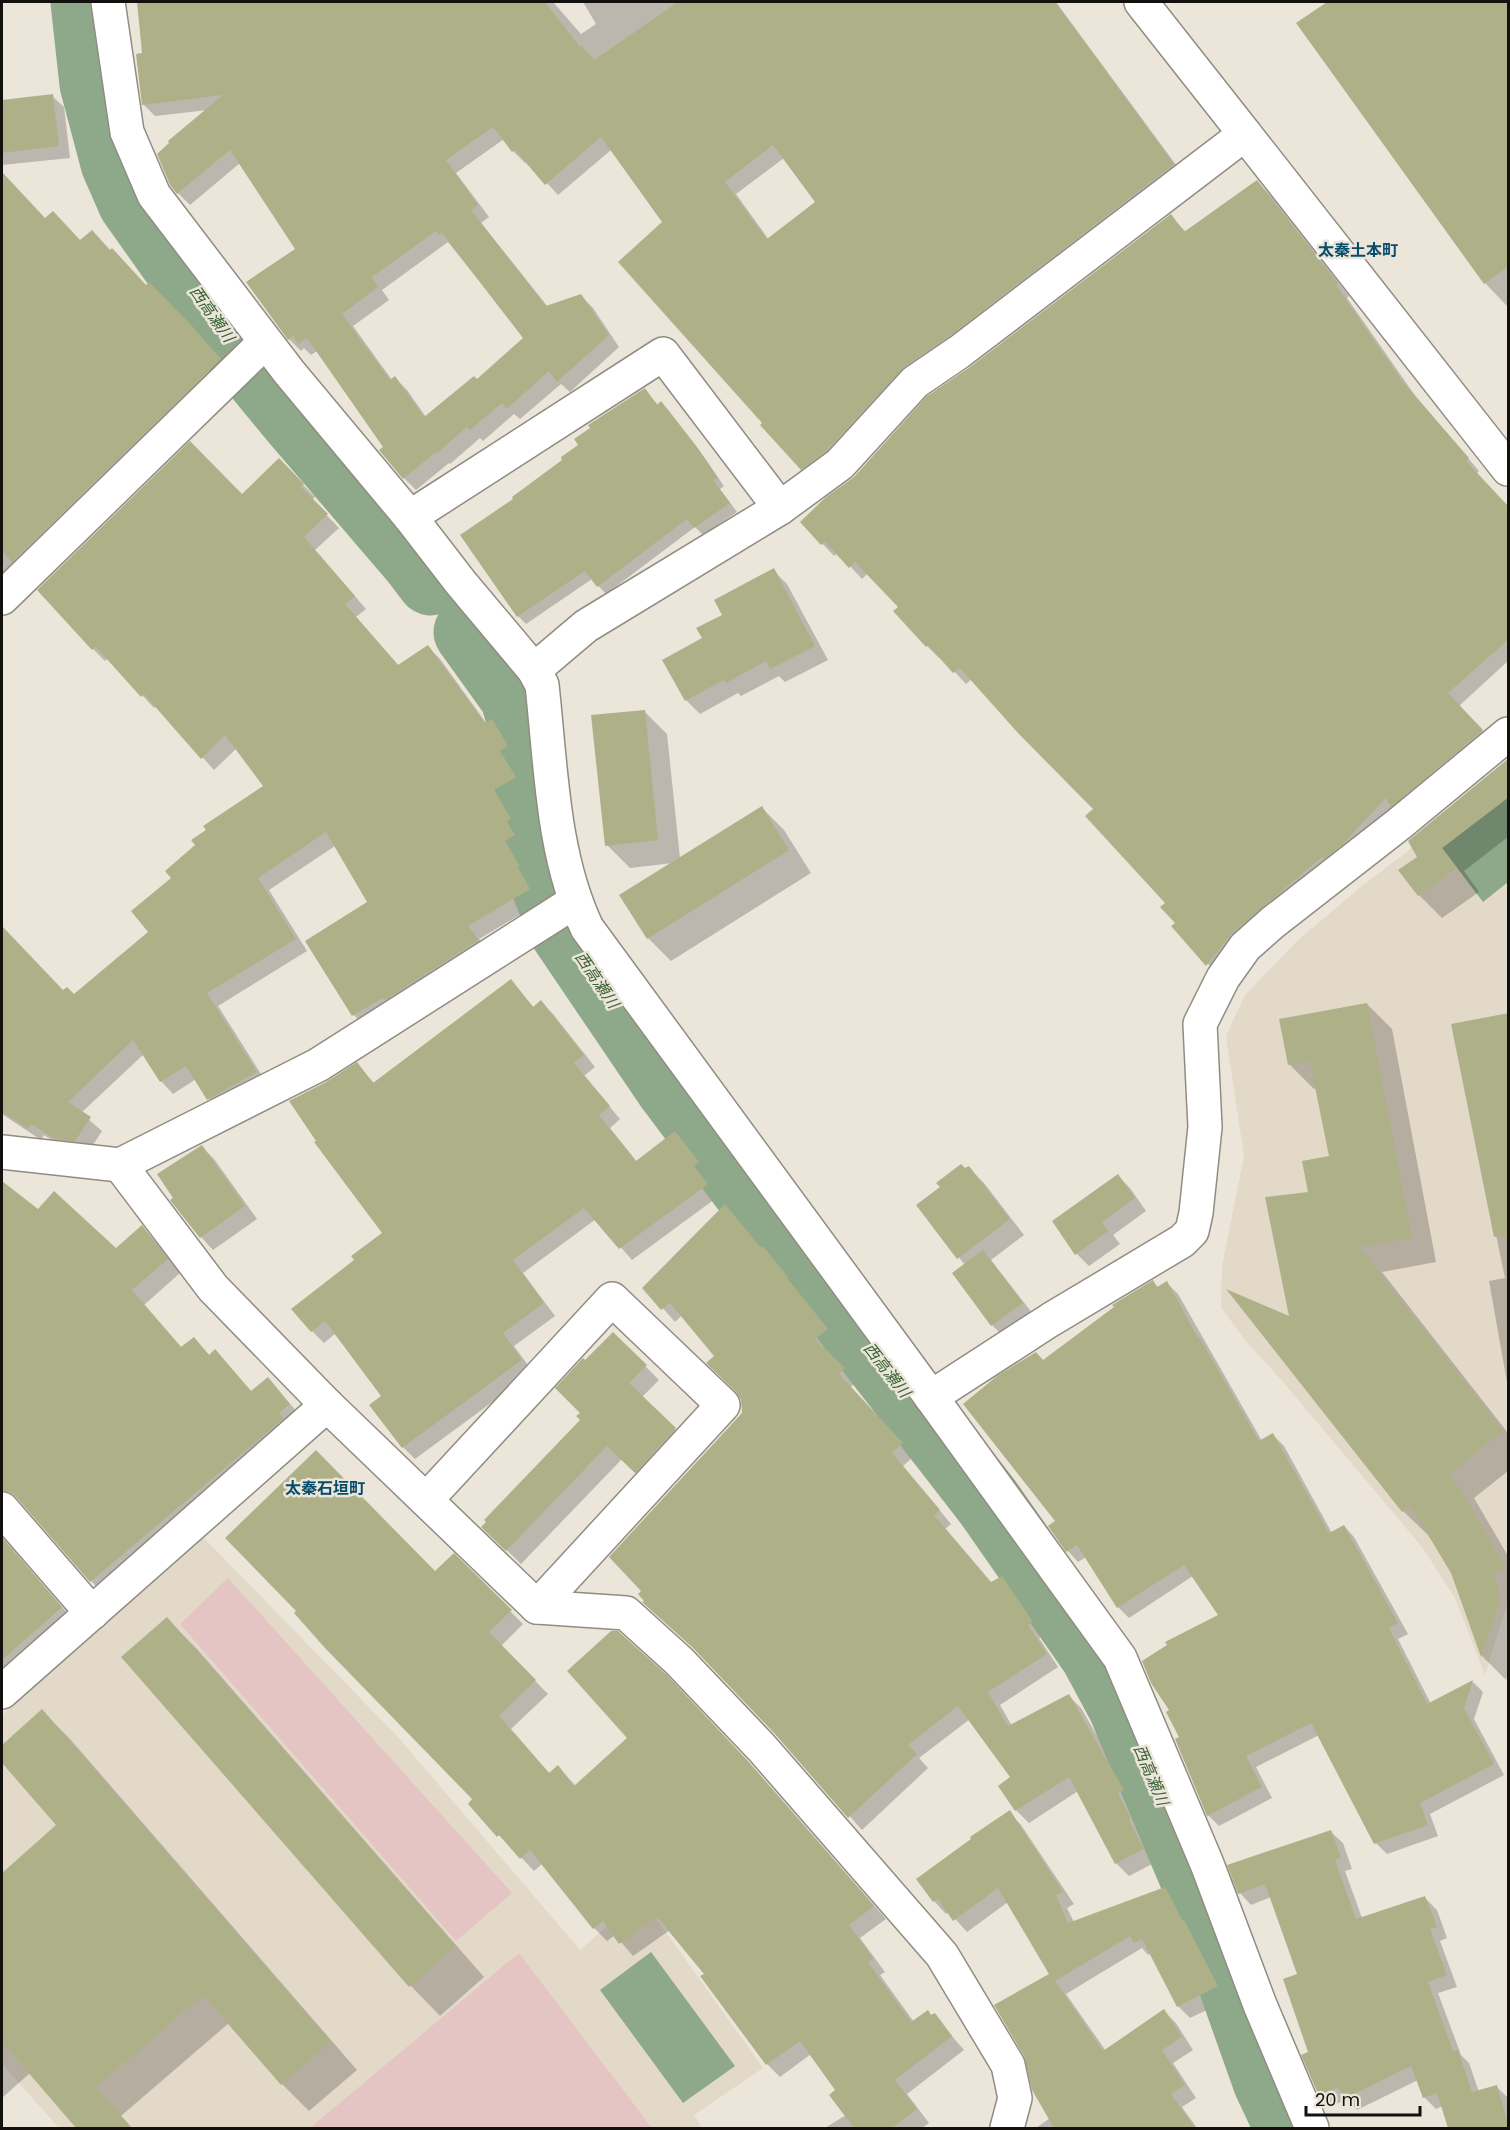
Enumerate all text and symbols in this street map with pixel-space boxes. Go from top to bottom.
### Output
district label: 太秦土本町 [1318,239,1398,262]
water label: 西高瀬川 [184,281,241,348]
water label: 西高瀬川 [570,947,626,1015]
water label: 西高瀬川 [858,1338,917,1404]
district label: 太秦石垣町 [285,1477,365,1500]
water label: 西高瀬川 [1128,1741,1175,1811]
scale bar [1306,2079,1420,2117]
text: 20 m [1315,2087,1360,2112]

